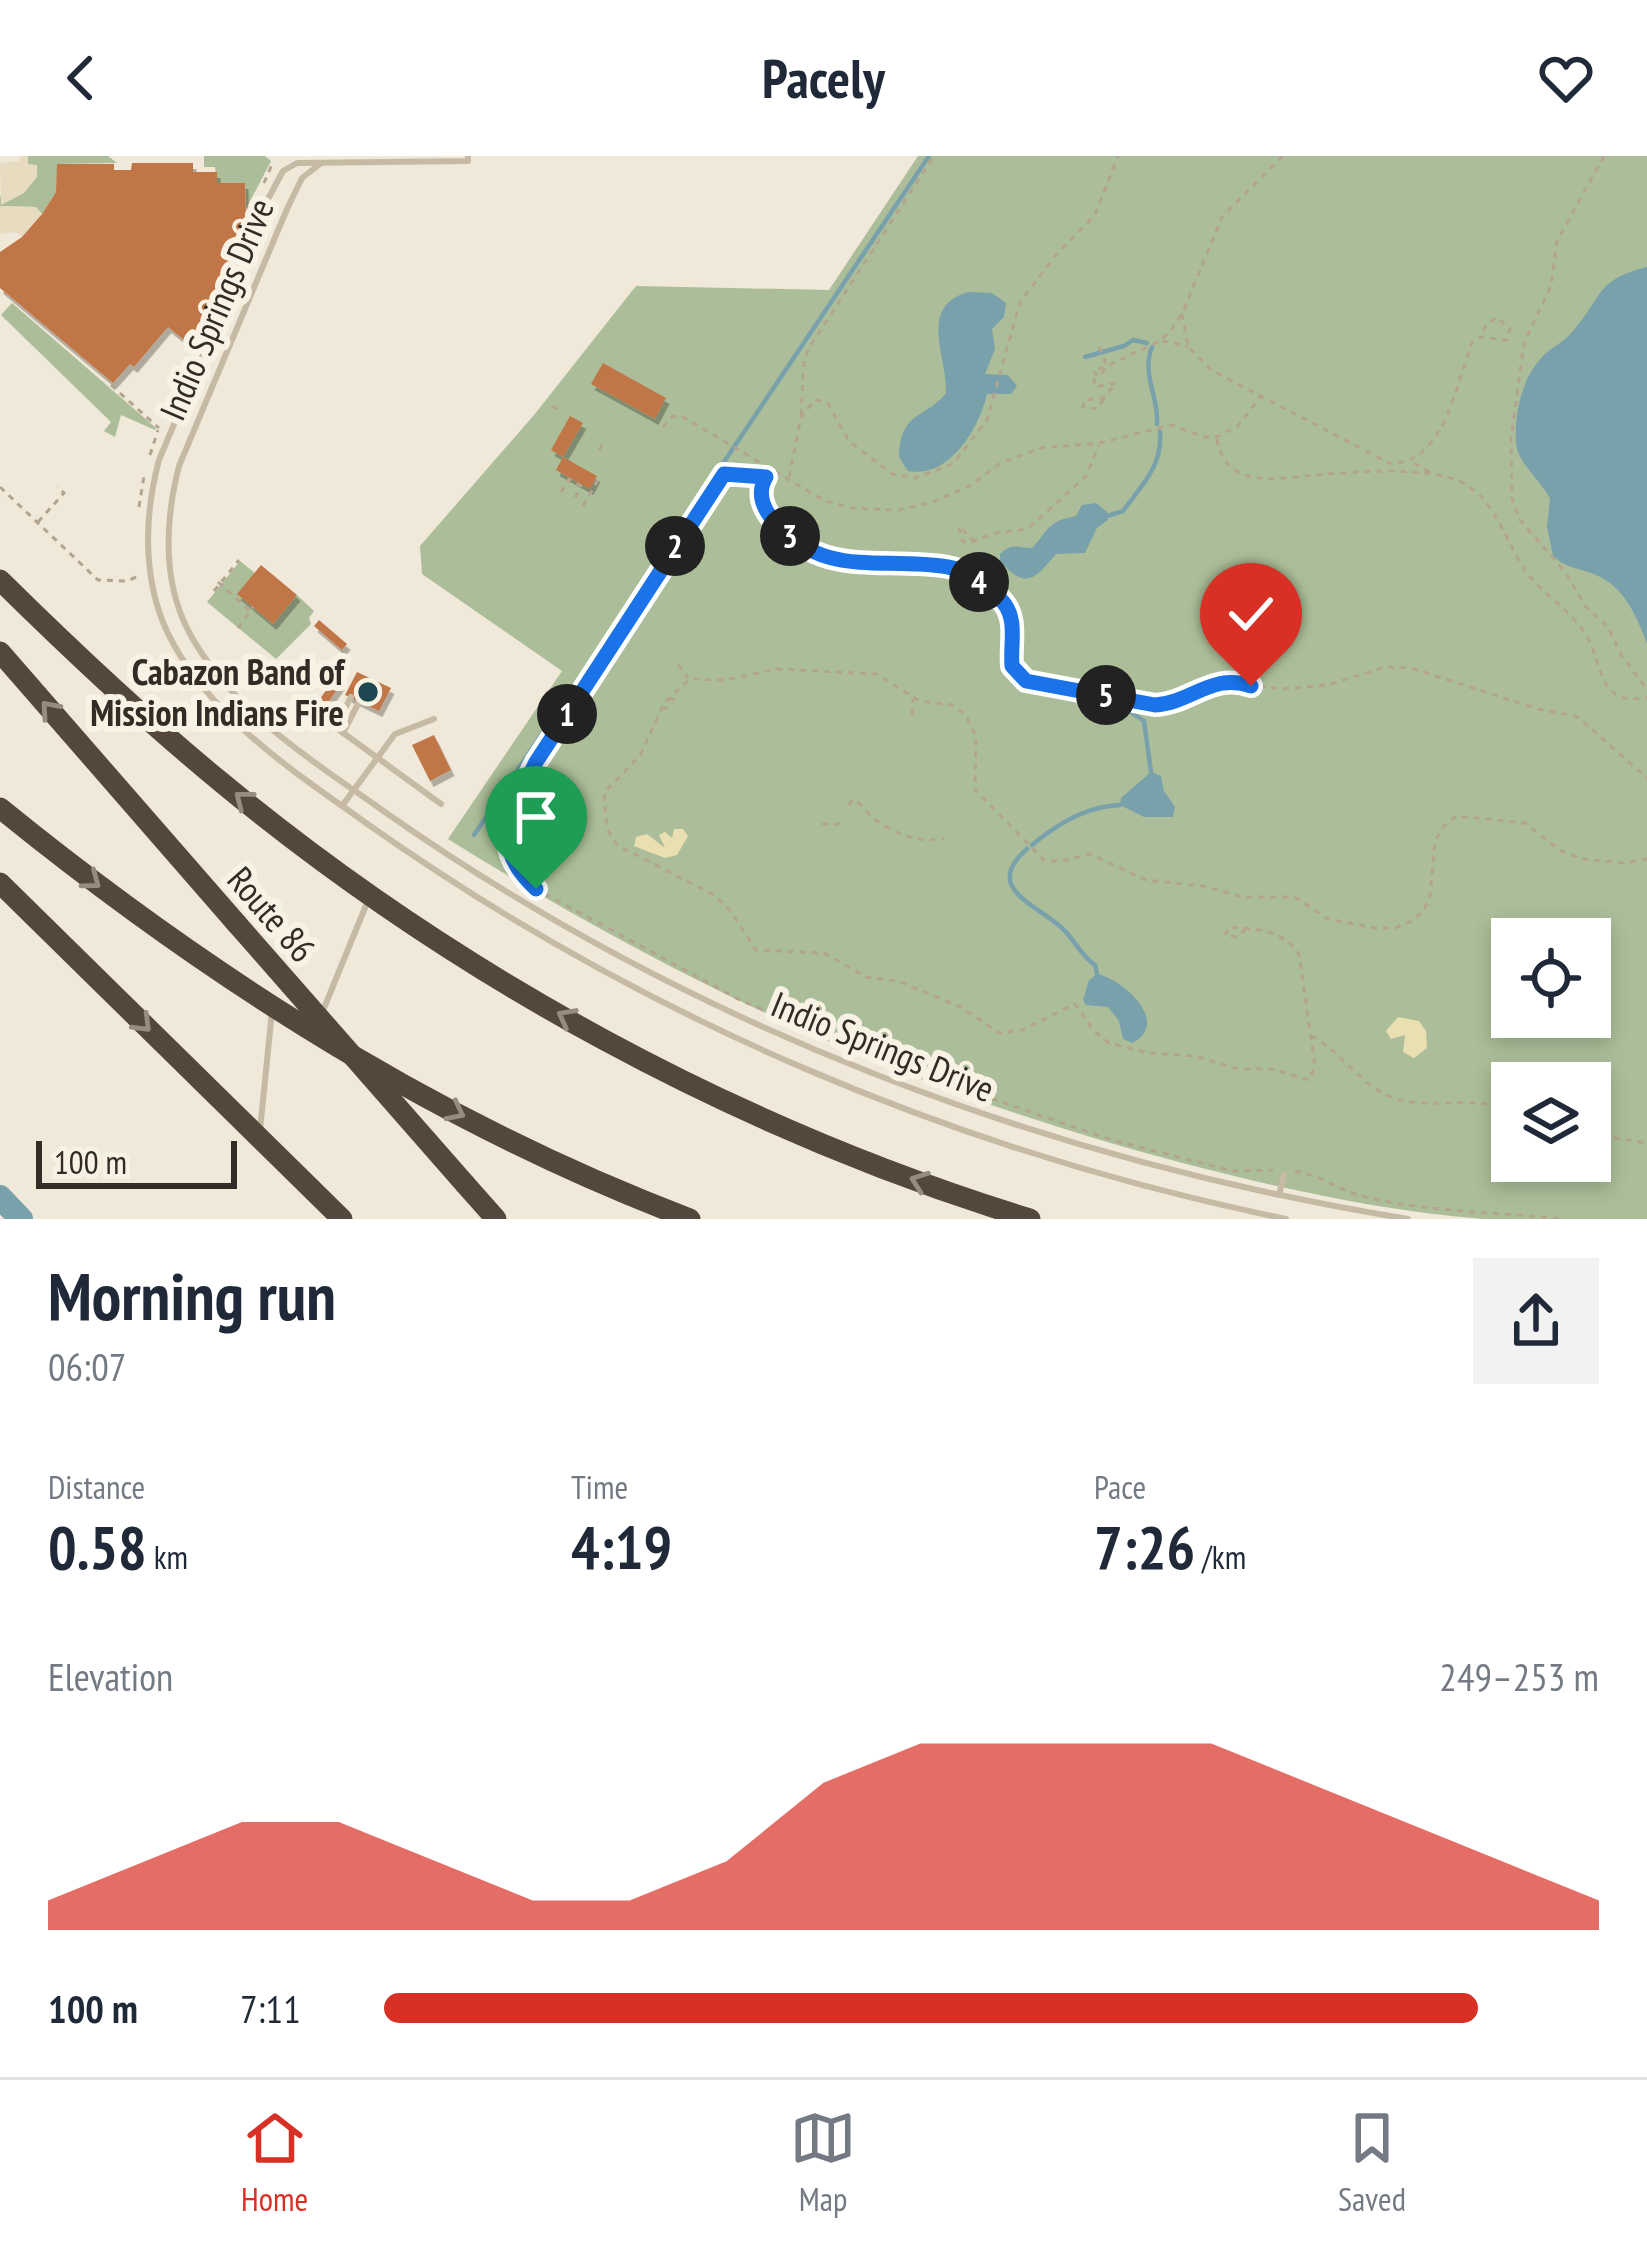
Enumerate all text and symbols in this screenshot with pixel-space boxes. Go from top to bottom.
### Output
text: Pacely [762,43,885,113]
icon: back [48,45,114,111]
icon: heart [1533,45,1599,111]
street label: Indio Springs Drive [148,191,284,427]
pin: 3 [760,506,820,566]
text: 3 [782,514,798,557]
pin: 2 [645,516,705,576]
text: 2 [667,524,683,567]
pin: 4 [949,552,1009,612]
text: 4 [971,560,987,603]
pin [1200,563,1302,686]
icon: check [1218,581,1284,647]
place label: Cabazon Band of Mission Indians Fire [90,648,346,736]
pin: 5 [1076,665,1136,725]
text: 5 [1098,673,1114,716]
marker: Cabazon Band of Mission Indians Fire [355,679,381,705]
pin: 1 [537,684,597,744]
text: 1 [559,692,575,735]
one-way arrow [42,701,64,723]
pin [485,766,587,889]
icon: arrive [503,784,569,850]
one-way arrow [234,792,256,814]
street label: Route 86 [218,856,326,972]
one-way arrow [79,866,100,888]
map controls [1491,918,1611,1182]
button: locate [1491,918,1611,1038]
street label: Indio Springs Drive [765,980,1001,1112]
one-way arrow [557,1008,578,1031]
one-way arrow [129,1010,151,1032]
button: layers [1491,1062,1611,1182]
one-way arrow [443,1098,465,1121]
scale bar [36,1135,237,1188]
text: 100 m [54,1140,127,1183]
one-way arrow [910,1171,931,1195]
text: Morning run [48,1253,336,1338]
button: share [1473,1258,1599,1384]
text: 06:07 [48,1341,126,1392]
text: Distance [48,1465,145,1508]
text: Time [571,1465,628,1508]
text: Pace [1094,1465,1146,1508]
text: 0.58 [48,1508,147,1586]
text: 4:19 [571,1508,672,1586]
text: 7:26 [1094,1508,1195,1586]
text: km [147,1535,188,1578]
text: /km [1195,1535,1246,1578]
text: Elevation [48,1651,173,1702]
text: 249–253 m [1439,1651,1599,1702]
text: 100 m [48,1983,138,2034]
text: 7:11 [240,1983,301,2034]
tab: Home [241,2105,308,2220]
tab: Map [790,2105,856,2220]
tab: Saved [1338,2105,1406,2220]

